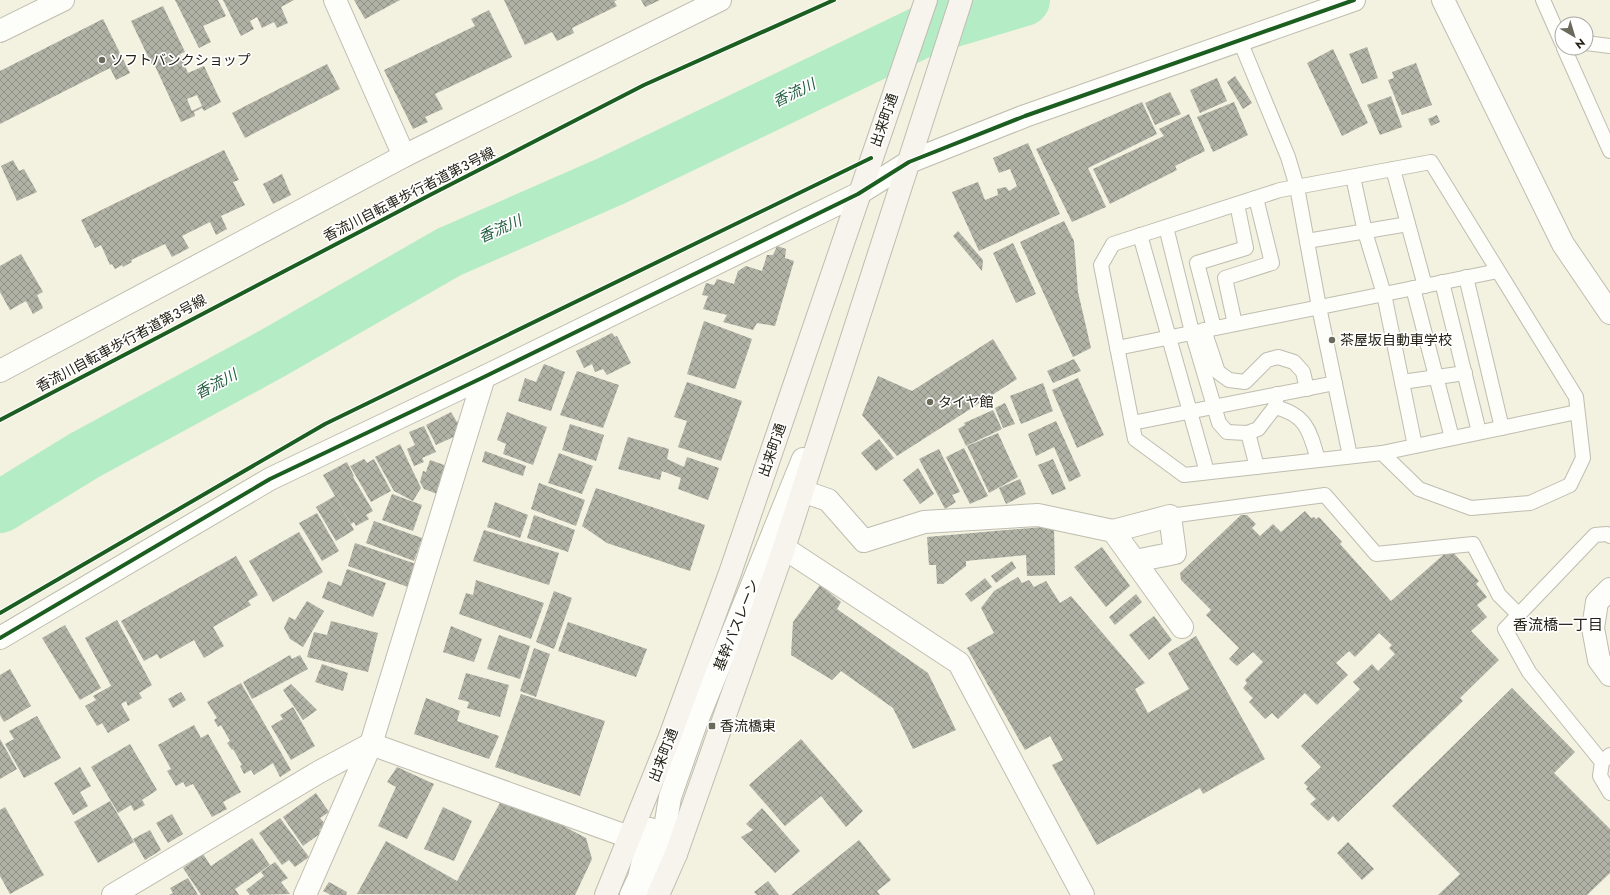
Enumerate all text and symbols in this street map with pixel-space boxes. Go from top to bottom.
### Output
north arrow [1554,16,1594,56]
text: N [1572,35,1589,53]
place label: ソフトバンクショップ [110,50,251,70]
marker: ソフトバンクショップ [97,55,107,65]
water label: 香流川 [769,72,821,113]
street label: 出来町通 [865,90,903,150]
street label: 香流川自転車歩行者道第３号線 [320,142,498,246]
water label: 香流川 [475,209,527,248]
street label: 香流川自転車歩行者道第３号線 [32,290,210,396]
place label: 茶屋坂自動車学校 [1340,330,1452,350]
marker: 茶屋坂自動車学校 [1327,335,1337,345]
water label: 香流川 [191,363,243,404]
place label: タイヤ館 [938,392,994,412]
marker: タイヤ館 [925,397,935,407]
street label: 出来町通 [753,420,791,480]
street label: 基幹バスレーン [709,576,763,674]
district label: 香流橋一丁目 [1513,614,1603,636]
place label: 香流橋東 [720,716,776,736]
marker: 香流橋東 [707,721,717,731]
street label: 出来町通 [644,725,682,785]

